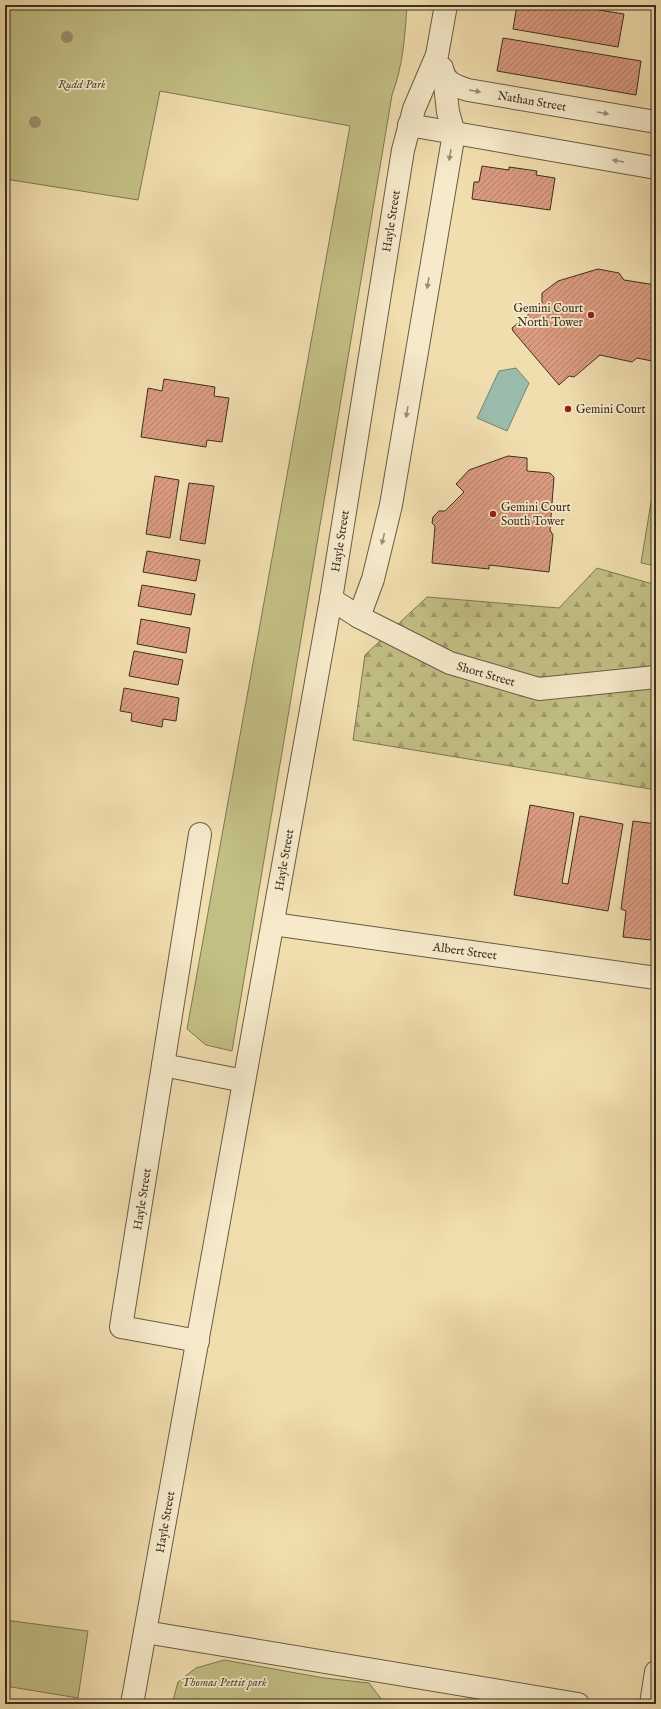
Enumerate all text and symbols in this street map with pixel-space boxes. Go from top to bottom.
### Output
park label: Rudd Park [58,77,106,92]
one-way arrow [468,88,481,94]
street label: Nathan Street [496,88,568,115]
one-way arrow [597,110,609,116]
one-way arrow [447,149,453,161]
one-way arrow [611,158,624,164]
street label: Hayle Street [379,189,404,253]
one-way arrow [424,277,430,289]
place label: Gemini Court North Tower [514,301,584,330]
marker: Gemini Court North Tower [586,310,596,320]
place label: Gemini Court [576,402,646,417]
marker: Gemini Court [563,404,573,414]
one-way arrow [403,405,409,418]
place label: Gemini Court South Tower [501,500,571,529]
street label: Hayle Street [328,509,353,573]
marker: Gemini Court South Tower [488,509,498,519]
one-way arrow [379,533,385,546]
street label: Short Street [455,659,517,690]
street label: Hayle Street [272,828,297,892]
street label: Albert Street [431,939,498,963]
street label: Hayle Street [130,1167,155,1231]
street label: Hayle Street [153,1490,178,1554]
park label: Thomas Pettit park [181,1675,267,1690]

